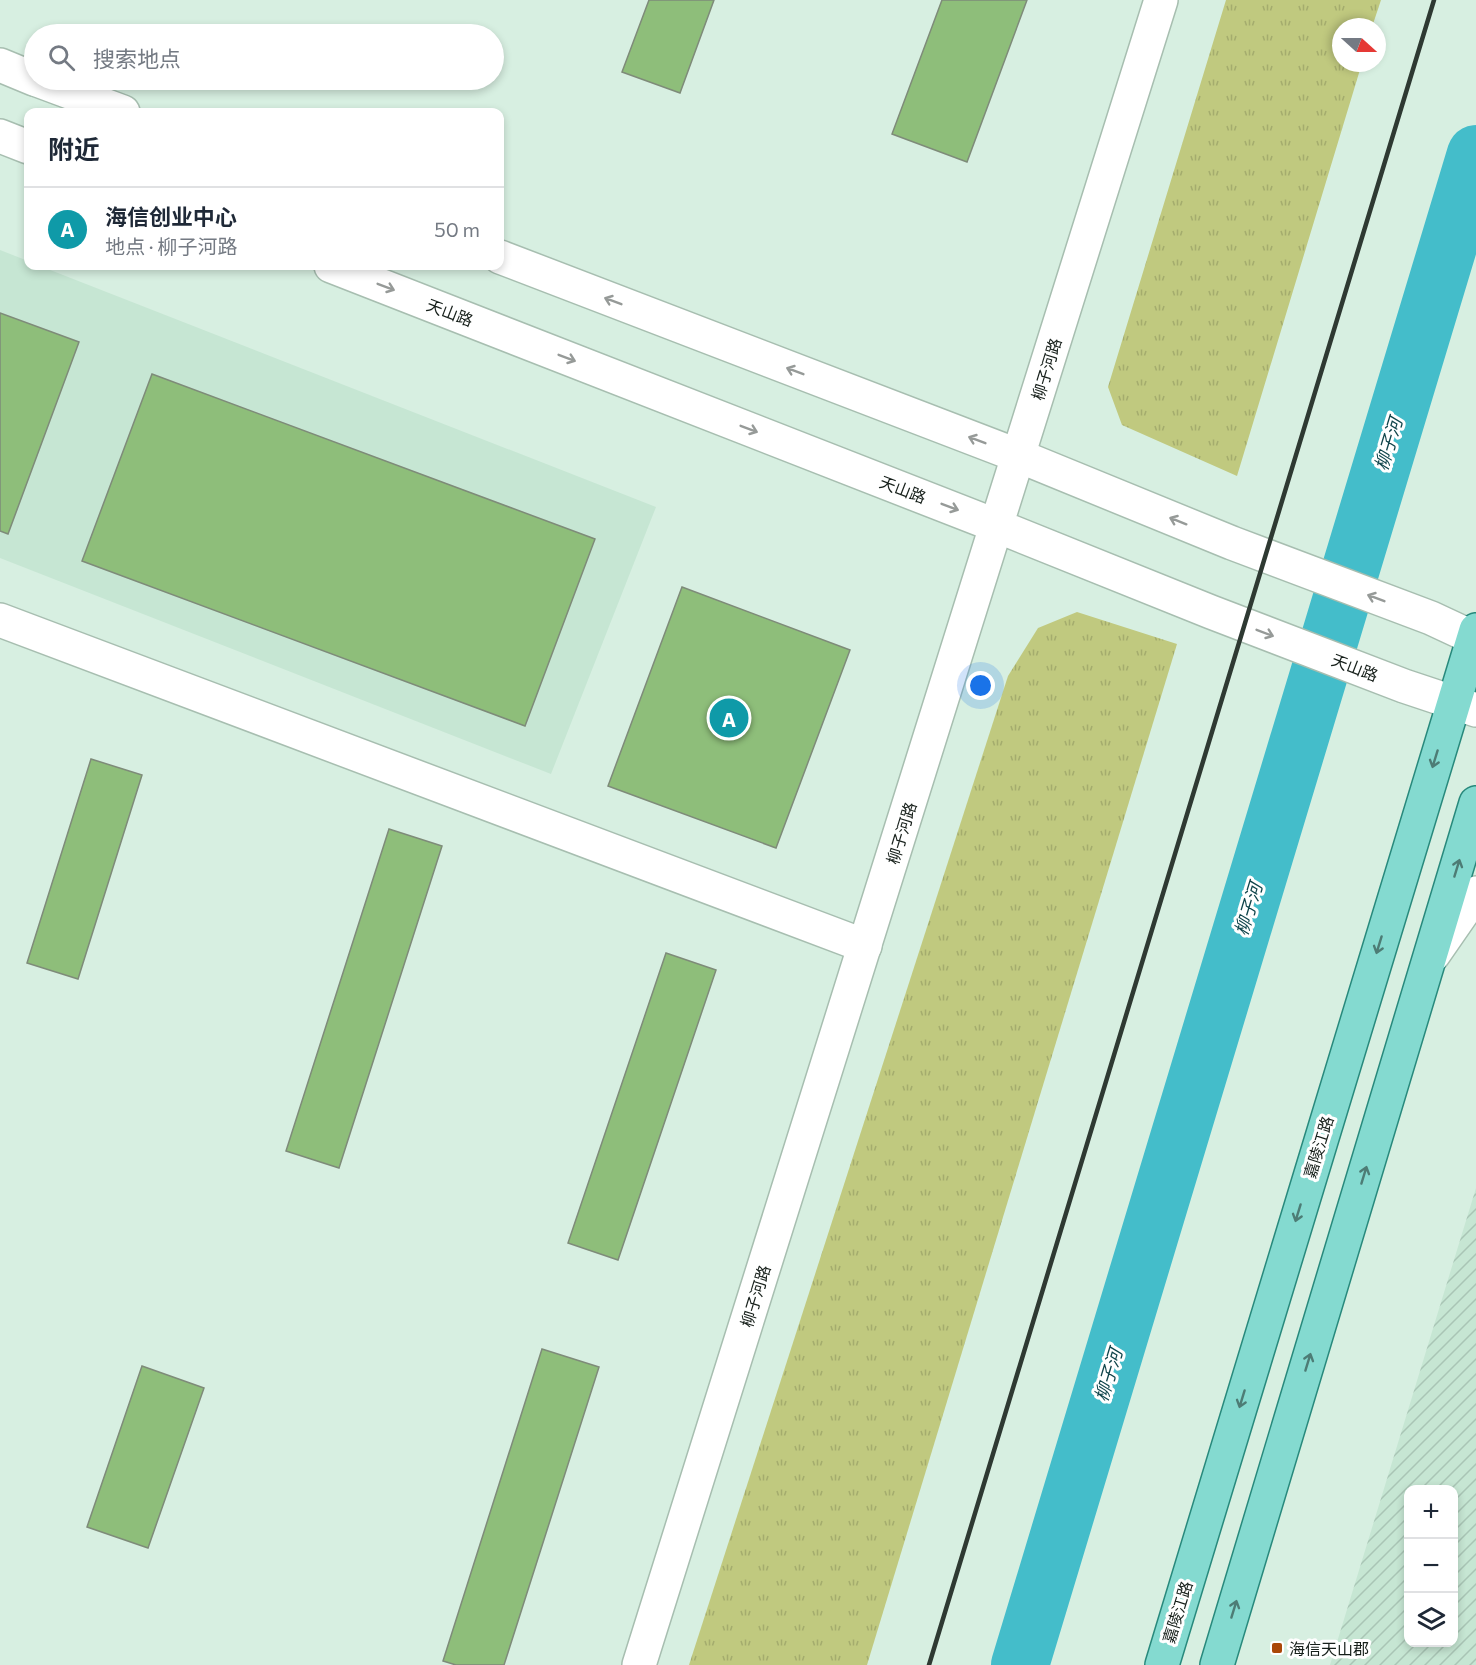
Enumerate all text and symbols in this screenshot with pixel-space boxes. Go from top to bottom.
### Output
north arrow [1332,18,1386,72]
search box [24,24,504,90]
icon: search [45,41,78,74]
text: 搜索地点 [93,45,181,72]
text: 附近 [48,133,100,164]
text: 海信创业中心 [105,203,237,230]
text: A [60,217,75,241]
text: 50 m [434,217,480,241]
text: 地点 · 柳子河路 [105,234,237,258]
one-way arrow [376,282,394,293]
one-way arrow [604,294,623,305]
street label: 天山路 [424,295,476,329]
street label: 柳子河路 [1028,336,1064,402]
one-way arrow [557,353,576,364]
one-way arrow [787,364,805,375]
water label: 柳子河 [1370,412,1407,473]
one-way arrow [739,424,758,435]
one-way arrow [969,434,987,445]
street label: 天山路 [877,472,929,506]
one-way arrow [940,503,959,514]
one-way arrow [1169,515,1187,526]
one-way arrow [1368,591,1386,602]
one-way arrow [1255,628,1274,639]
street label: 天山路 [1329,650,1381,684]
your location [966,671,995,700]
pin: A [710,696,748,740]
one-way arrow [1429,749,1440,768]
street label: 柳子河路 [883,800,919,866]
one-way arrow [1452,859,1463,878]
water label: 柳子河 [1230,877,1267,938]
one-way arrow [1373,936,1384,955]
street label: 嘉陵江路 [1300,1114,1336,1180]
one-way arrow [1359,1166,1370,1185]
one-way arrow [1292,1203,1303,1222]
street label: 柳子河路 [737,1263,773,1329]
water label: 柳子河 [1090,1343,1127,1404]
one-way arrow [1303,1353,1314,1372]
one-way arrow [1236,1389,1247,1408]
map controls [1404,1485,1458,1647]
button: + [1404,1485,1458,1539]
button: − [1404,1539,1458,1593]
street label: 嘉陵江路 [1159,1579,1195,1645]
button: layers [1404,1593,1458,1647]
one-way arrow [1229,1600,1240,1619]
place label: 海信天山郡 [1289,1639,1369,1658]
marker: 海信天山郡 [1270,1641,1284,1655]

